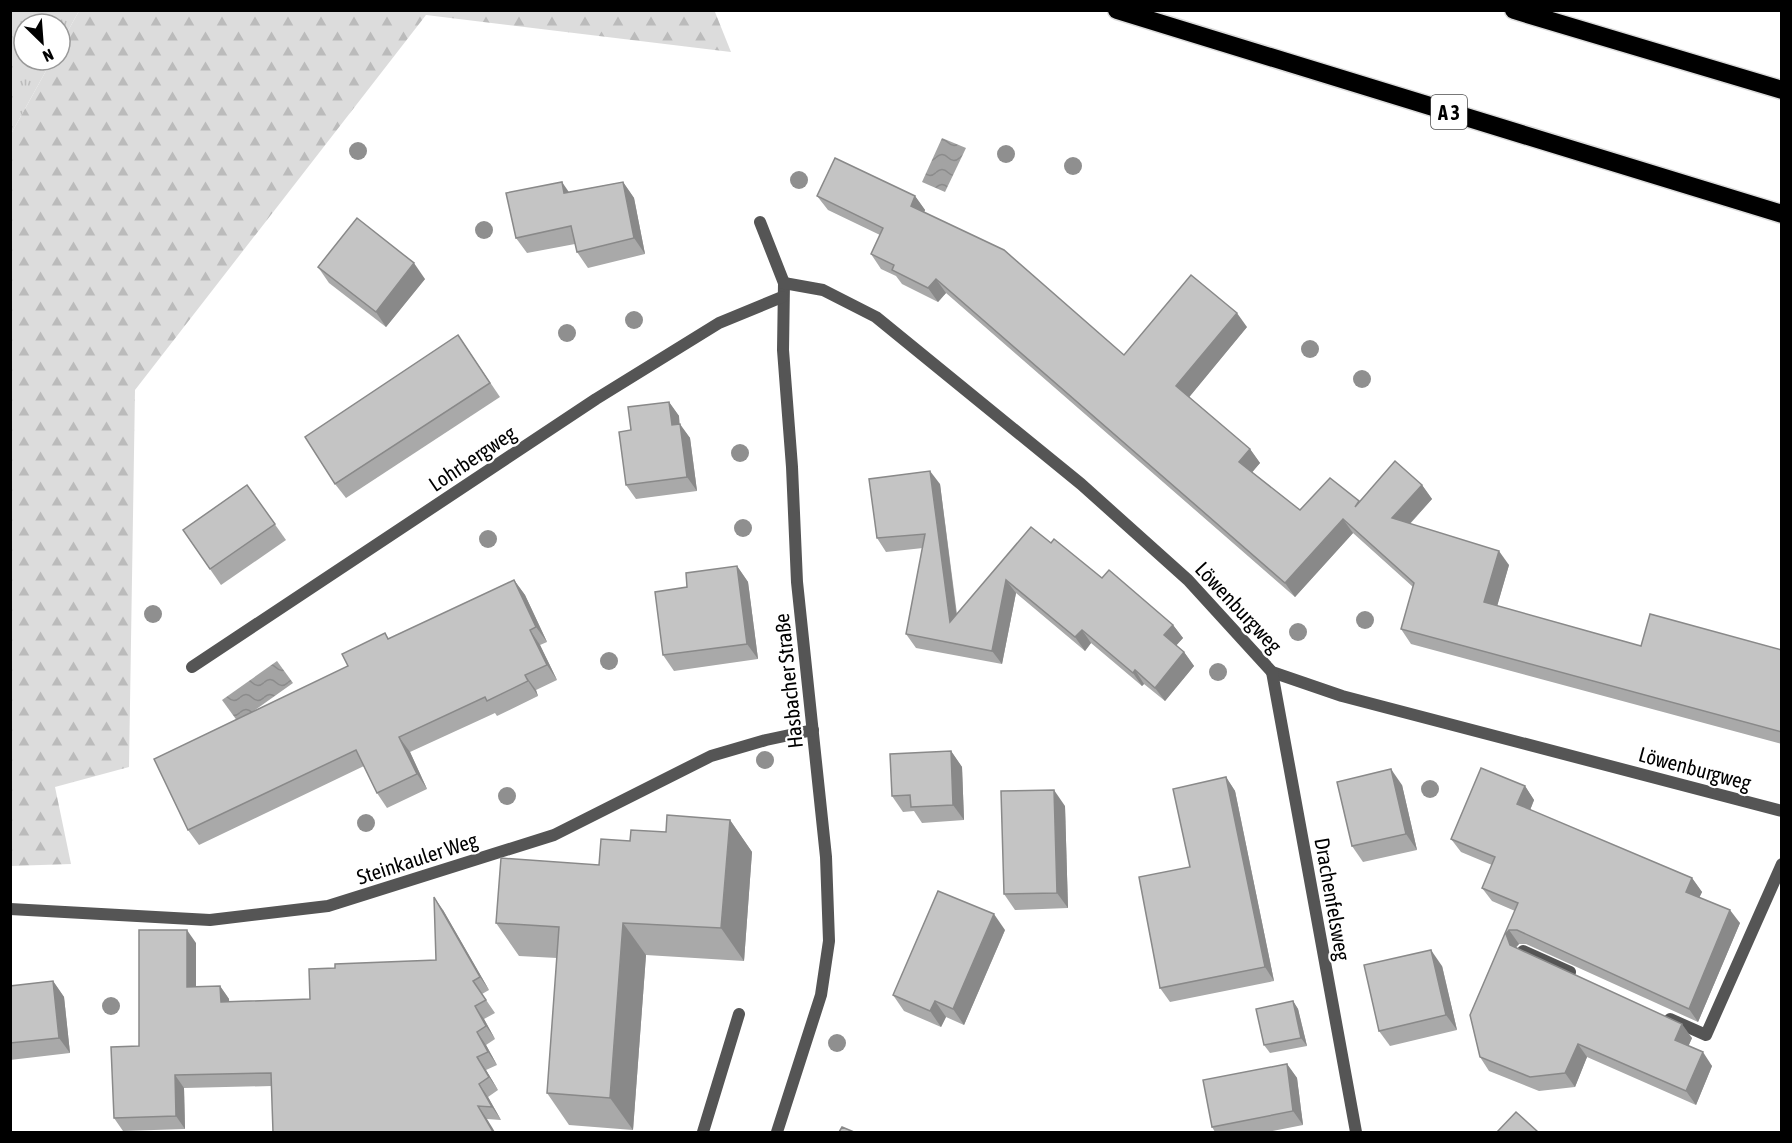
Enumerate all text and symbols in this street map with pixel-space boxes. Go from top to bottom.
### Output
north arrow [12,12,72,72]
text: N [40,45,56,66]
road number: A 3 [1431,95,1467,129]
street label: Lohrbergweg [424,420,520,496]
street label: Löwenburgweg [1191,557,1287,657]
street label: Hasbacher Straße [769,612,807,750]
street label: Löwenburgweg [1636,741,1754,795]
street label: Steinkauler Weg [354,827,480,889]
street label: Drachenfelsweg [1310,836,1356,962]

